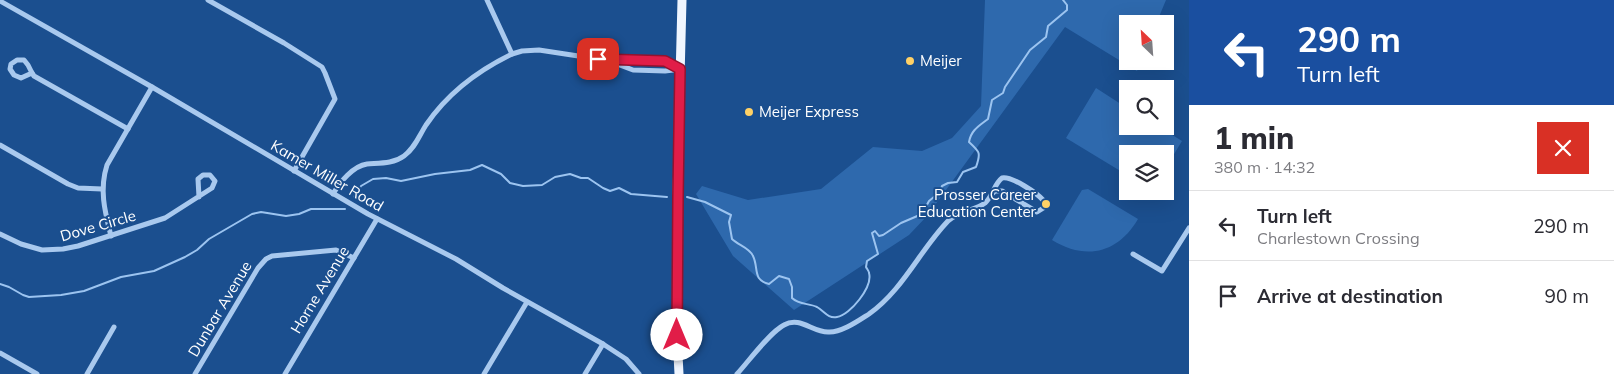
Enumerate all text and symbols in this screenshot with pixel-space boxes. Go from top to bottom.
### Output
north arrow [1119,15,1174,70]
map controls [1119,15,1174,200]
text: 290 m [1297,17,1401,61]
icon: left [1214,20,1279,85]
pin [577,38,619,80]
icon: arrive [584,45,612,73]
place label: Meijer [920,51,962,70]
marker: Meijer [904,55,916,67]
text: Turn left [1297,60,1380,88]
button: search [1119,80,1174,135]
place label: Meijer Express [759,102,859,121]
marker: Meijer Express [743,106,755,118]
text: 1 min [1214,119,1294,157]
button: close [1537,122,1589,174]
street label: Kamer Miller Road [267,136,387,216]
button: layers [1119,145,1174,200]
text: 380 m · 14:32 [1214,157,1315,177]
place label: Prosser Career Education Center [918,185,1037,221]
marker: Prosser Career Education Center [1040,198,1052,210]
text: Turn left [1257,204,1332,228]
street label: Dove Circle [58,206,138,245]
icon: left [1214,212,1242,240]
text: 290 m [1533,214,1589,238]
text: Charlestown Crossing [1257,228,1420,248]
street label: Horne Avenue [286,243,353,337]
street label: Dunbar Avenue [184,257,256,360]
icon: arrive [1214,282,1242,310]
text: Arrive at destination [1257,284,1443,308]
text: 90 m [1545,284,1589,308]
position arrow [650,308,702,360]

